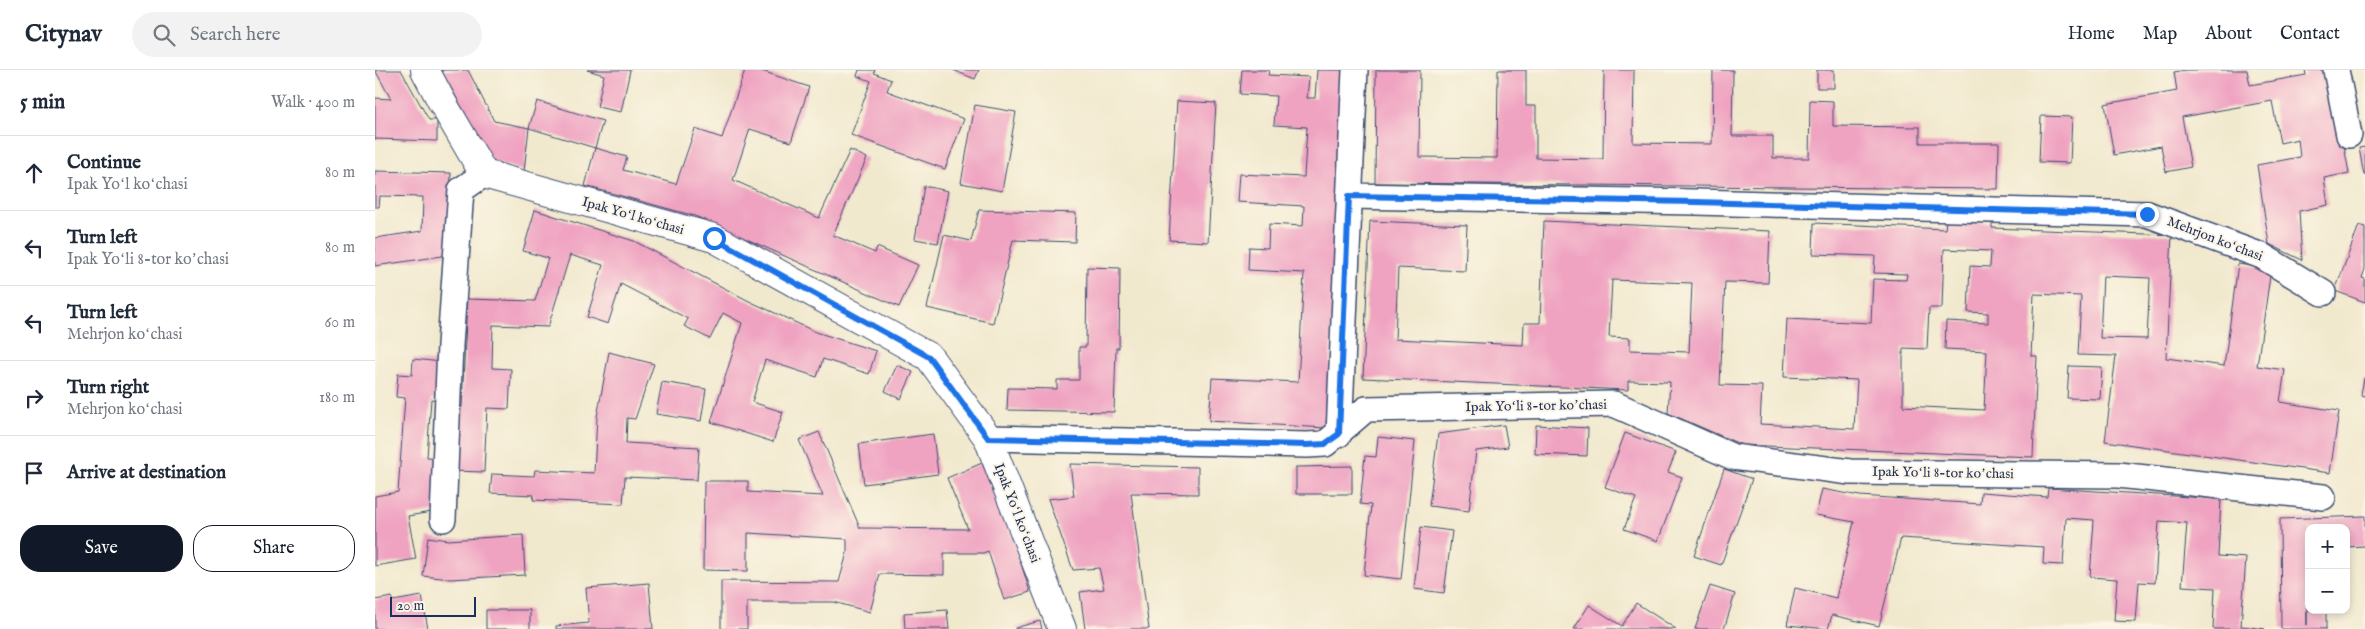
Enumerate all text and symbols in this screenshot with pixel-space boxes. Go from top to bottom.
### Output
search box [132,12,482,57]
text: Citynav [25,19,102,50]
icon: search [150,21,178,49]
text: Search here [190,23,281,47]
text: Home [2068,23,2115,46]
text: Map [2143,23,2177,46]
text: About [2205,23,2252,46]
text: Contact [2280,23,2340,46]
text: 5 min [20,89,65,116]
text: Walk · 400 m [271,93,355,113]
text: Continue [67,151,141,175]
icon: ahead [20,159,48,187]
text: 80 m [325,163,355,183]
text: Ipak Yoʻl koʻchasi [67,175,188,195]
street label: Ipak Yoʻl koʻchasi [580,193,686,239]
route end [2136,203,2159,226]
street label: Mehrjon koʻchasi [2165,212,2266,266]
text: Turn left [67,226,138,250]
route start [703,227,726,250]
icon: left [20,234,48,262]
text: 80 m [325,238,355,258]
text: Ipak Yoʻli 8-tor koʼchasi [67,250,229,270]
text: Turn left [67,301,138,325]
icon: left [20,309,48,337]
text: 60 m [325,313,355,333]
text: Mehrjon koʻchasi [67,325,183,345]
text: Turn right [67,376,149,400]
icon: right [20,384,48,412]
text: 180 m [319,388,355,408]
street label: Ipak Yoʻli 8-tor koʼchasi [1465,396,1607,416]
text: Mehrjon koʻchasi [67,400,183,420]
icon: arrive [20,459,48,487]
street label: Ipak Yoʻl koʻchasi [990,460,1044,566]
text: Arrive at destination [67,461,226,485]
street label: Ipak Yoʻli 8-tor koʼchasi [1872,463,2014,483]
map controls [2305,524,2350,614]
button: + [2305,524,2350,569]
button: Save [20,525,183,572]
button: Share [193,525,355,572]
button: − [2305,569,2350,614]
scale bar [390,594,476,617]
text: 20 m [397,597,424,615]

